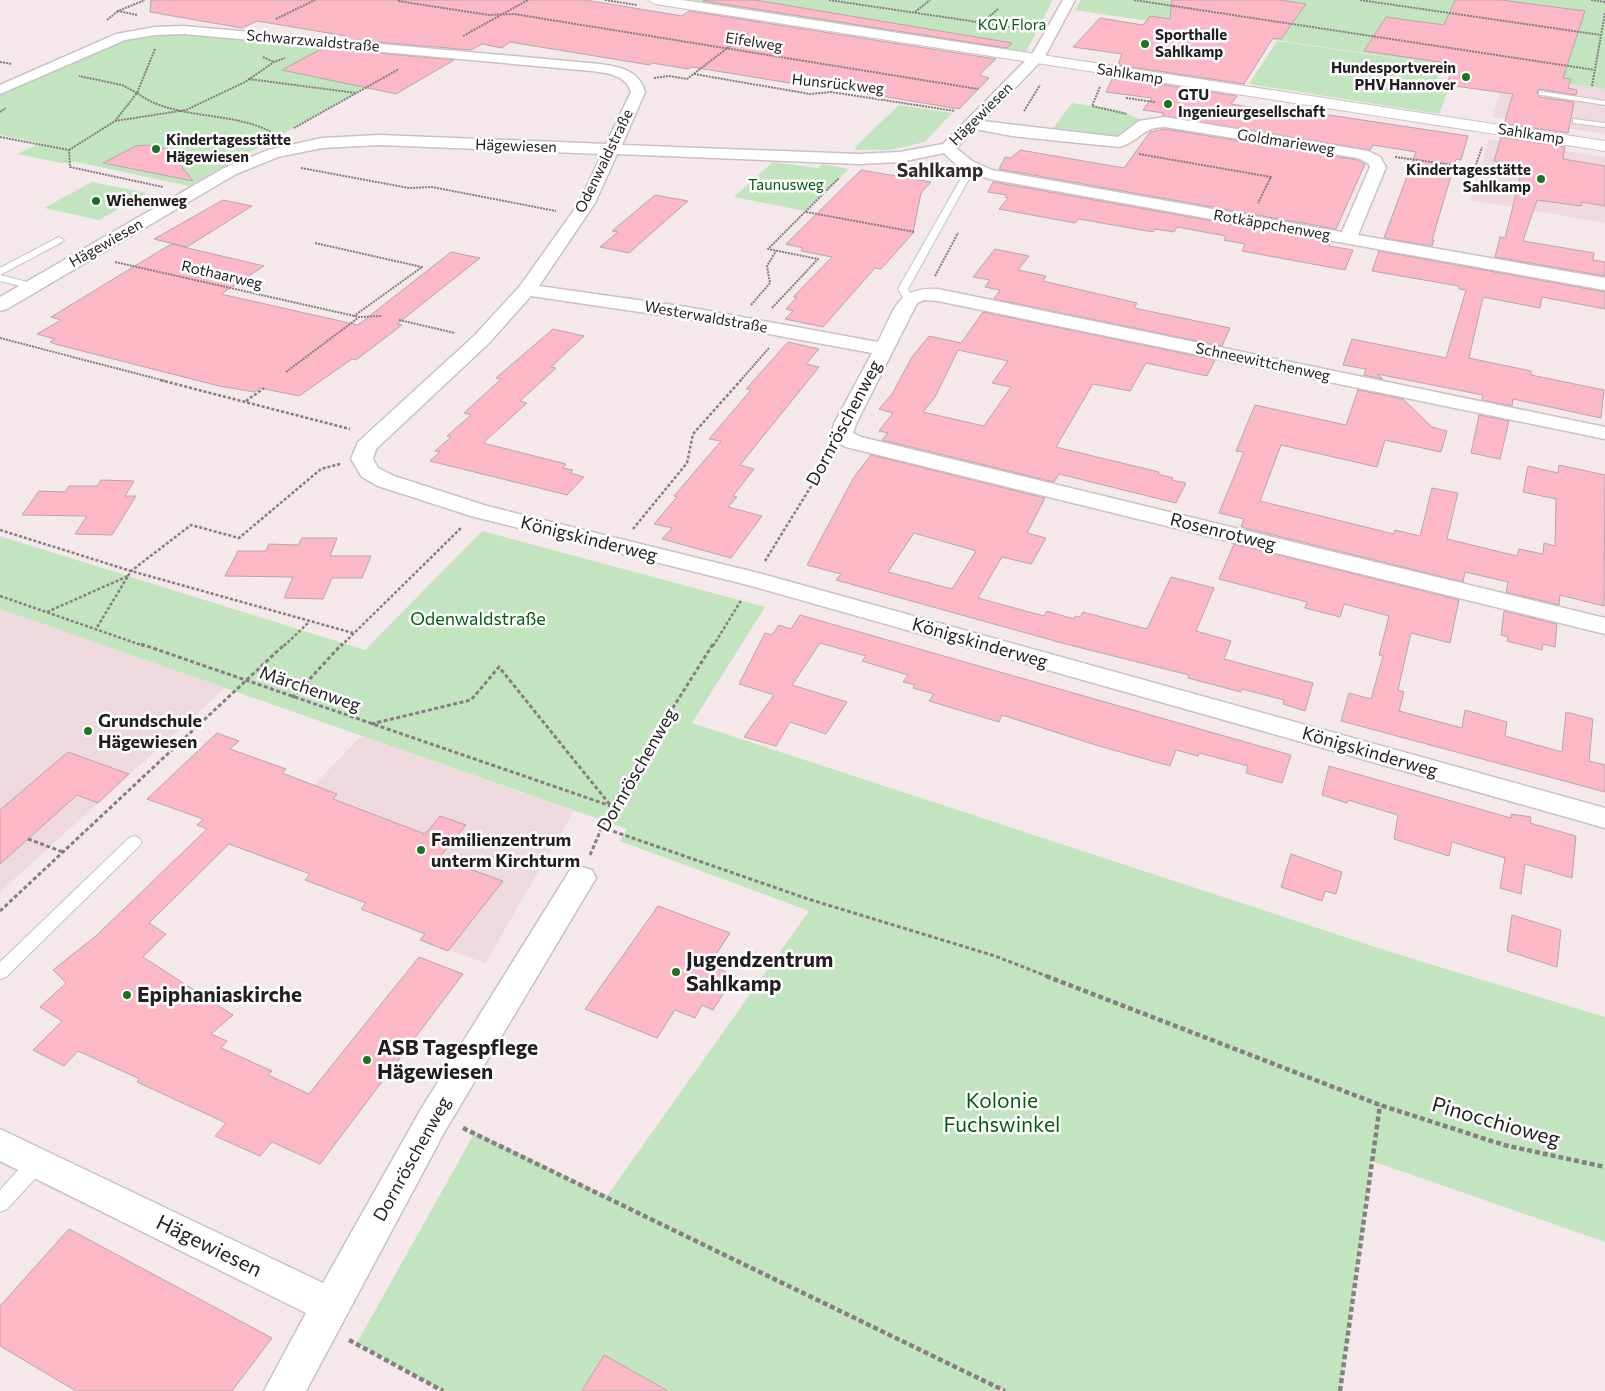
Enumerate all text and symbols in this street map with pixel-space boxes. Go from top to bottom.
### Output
park label: KGV Flora [978,15,1046,33]
street label: Schwarzwaldstraße [246,25,380,55]
place label: Sporthalle Sahlkamp [1155,25,1227,60]
street label: Eifelweg [724,28,784,54]
marker: Sporthalle Sahlkamp [1139,38,1151,50]
place label: Hundesportverein PHV Hannover [1331,58,1456,93]
street label: Sahlkamp [1096,59,1165,87]
street label: Hunsrückweg [791,69,885,97]
marker: Hundesportverein PHV Hannover [1460,71,1472,83]
street label: Hägewiesen [945,78,1016,149]
place label: GTU Ingenieurgesellschaft [1178,85,1325,120]
marker: GTU Ingenieurgesellschaft [1162,98,1174,110]
street label: Odenwaldstraße [570,106,636,215]
street label: Sahlkamp [1497,119,1566,147]
street label: Goldmarieweg [1236,124,1336,158]
place label: Kindertagesstätte Hägewiesen [166,130,291,165]
street label: Hägewiesen [475,135,557,155]
marker: Kindertagesstätte Hägewiesen [150,143,162,155]
district label: Sahlkamp [897,158,983,181]
place label: Kindertagesstätte Sahlkamp [1406,160,1531,195]
marker: Kindertagesstätte Sahlkamp [1535,173,1547,185]
park label: Taunusweg [748,175,824,193]
place label: Wiehenweg [106,191,187,209]
marker: Wiehenweg [90,195,102,207]
street label: Rotkäppchenweg [1212,205,1332,243]
street label: Hägewiesen [66,214,145,270]
street label: Rothaarweg [180,256,265,292]
street label: Westerwaldstraße [643,296,769,336]
street label: Schneewittchenweg [1194,338,1332,384]
street label: Dornröschenweg [801,356,886,489]
street label: Rosenrotweg [1168,507,1279,555]
street label: Königskinderweg [519,510,660,566]
park label: Odenwaldstraße [410,607,546,629]
street label: Königskinderweg [910,612,1051,672]
street label: Märchenweg [257,660,364,716]
street label: Dornröschenweg [592,703,681,835]
place label: Grundschule Hägewiesen [98,709,202,752]
street label: Königskinderweg [1300,721,1441,781]
marker: Grundschule Hägewiesen [82,725,94,737]
place label: Familienzentrum unterm Kirchturm [431,828,580,871]
marker: Familienzentrum unterm Kirchturm [415,844,427,856]
place label: Jugendzentrum Sahlkamp [686,946,833,995]
marker: Jugendzentrum Sahlkamp [670,966,682,978]
place label: Epiphaniaskirche [137,981,302,1006]
marker: Epiphaniaskirche [121,989,133,1001]
place label: ASB Tagespflege Hägewiesen [377,1034,538,1083]
marker: ASB Tagespflege Hägewiesen [361,1054,373,1066]
park label: Kolonie Fuchswinkel [944,1087,1060,1136]
street label: Pinocchioweg [1429,1090,1564,1151]
street label: Dornröschenweg [368,1092,455,1225]
street label: Hägewiesen [153,1208,267,1281]

